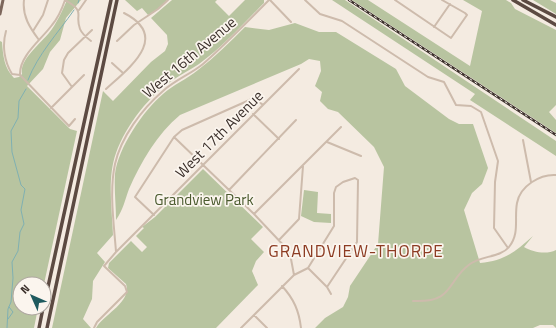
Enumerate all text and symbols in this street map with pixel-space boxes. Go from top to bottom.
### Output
street label: West 16th Avenue [137,11,241,103]
street label: West 17th Avenue [170,85,268,183]
park label: Grandview Park [154,188,254,211]
district label: GRANDVIEW-THORPE [268,238,444,264]
north arrow [12,276,52,316]
text: N [17,281,33,297]

